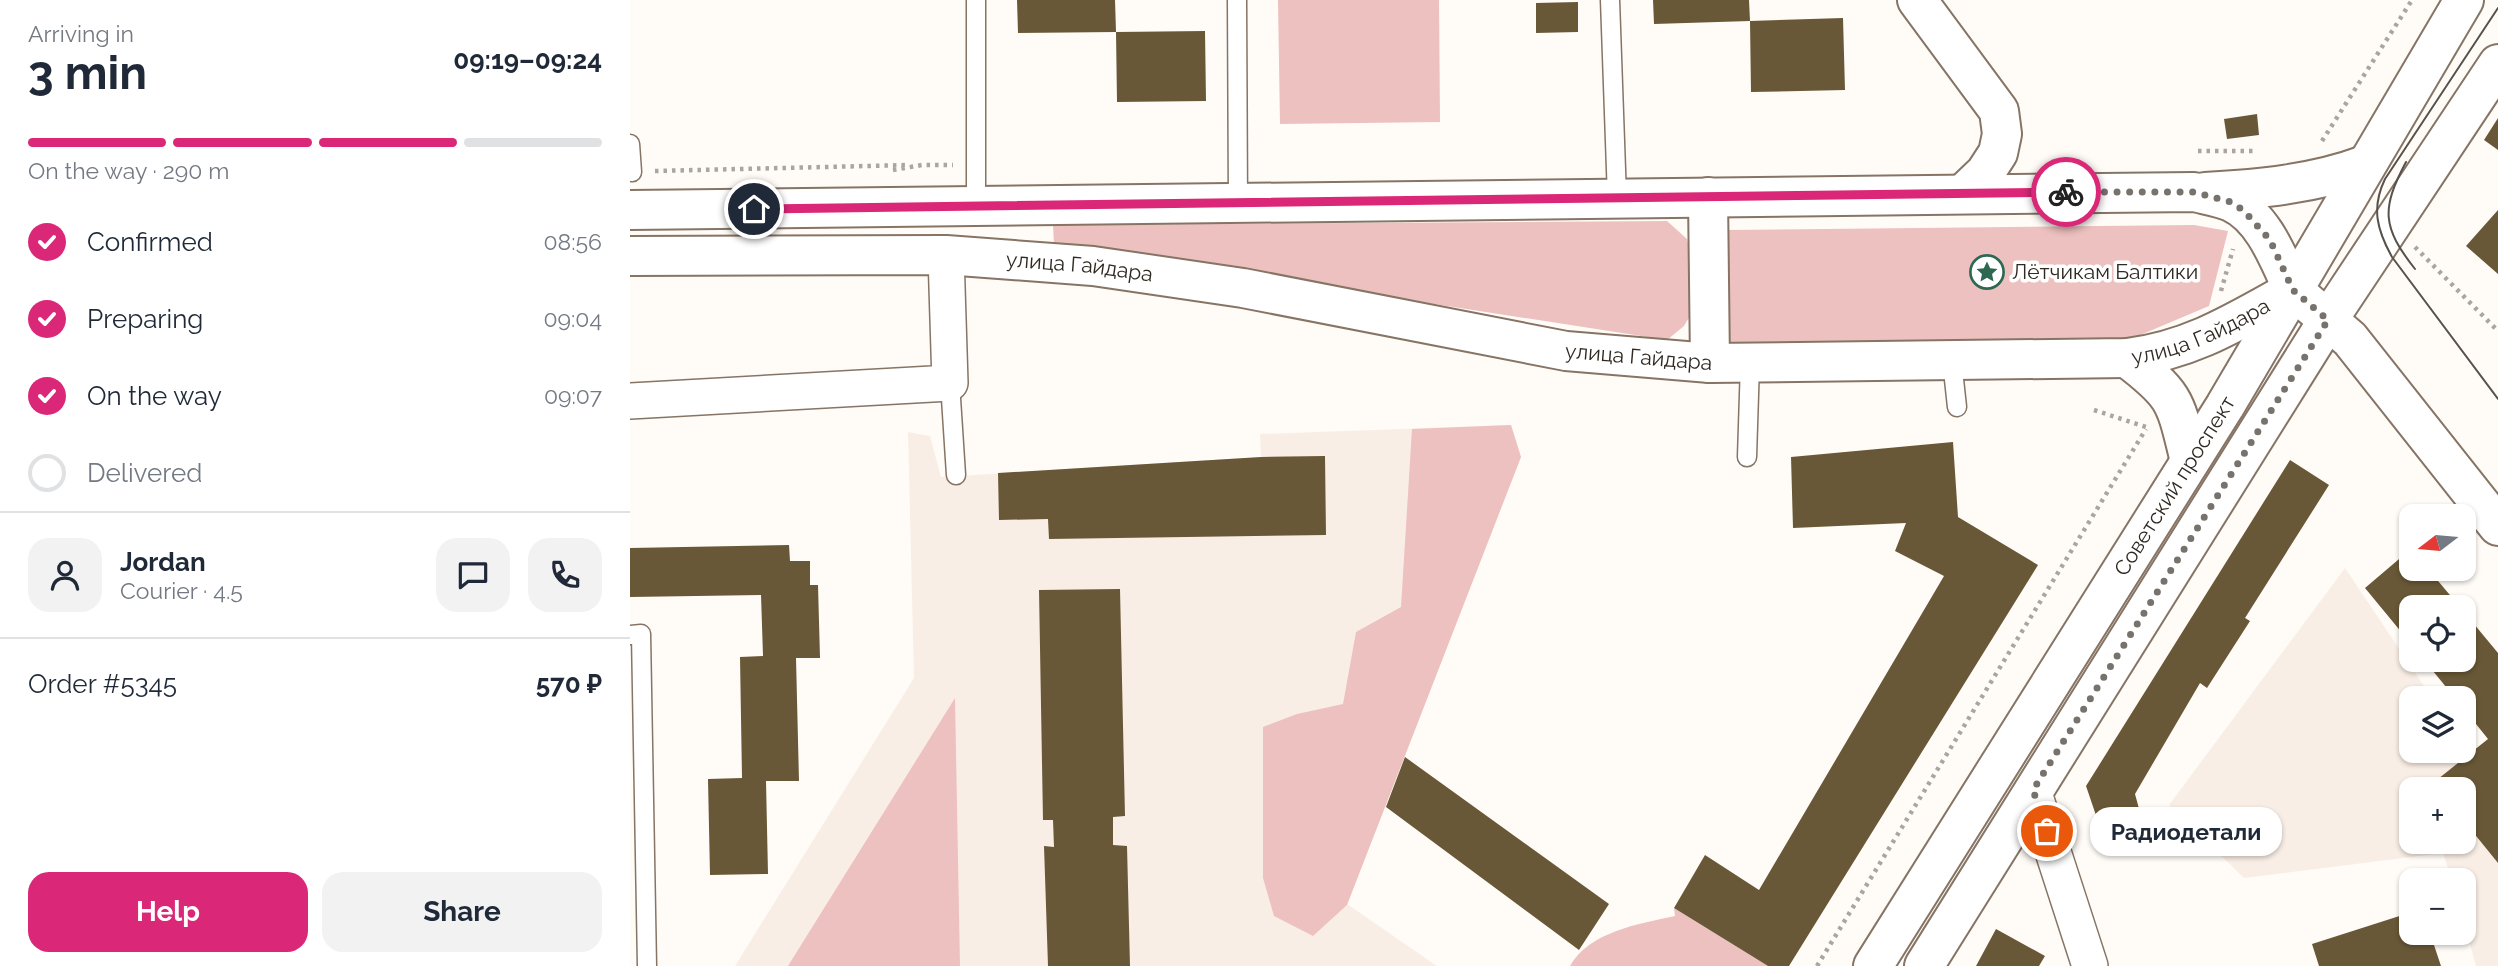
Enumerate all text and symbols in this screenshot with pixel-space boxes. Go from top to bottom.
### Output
text: Arriving in [28,20,134,47]
text: 09:19–09:24 [453,45,602,75]
text: 3 min [28,46,147,100]
text: On the way · 290 m [28,157,229,184]
courier [2031,157,2101,227]
icon: bike [2047,173,2085,211]
pin [724,179,784,239]
icon: home [735,190,773,228]
icon: check [28,223,66,261]
text: Confirmed [87,227,213,257]
text: 08:56 [544,228,602,255]
street label: улица Гайдара [1005,247,1155,287]
place icon: Лётчикам Балтики [1968,253,2006,291]
place label: Лётчикам Балтики [2012,259,2198,284]
street label: улица Гайдара [2130,293,2274,369]
icon: check [28,300,66,338]
text: Preparing [87,304,203,334]
text: 09:04 [543,305,602,332]
street label: улица Гайдара [1564,338,1713,375]
icon: check [28,377,66,415]
text: On the way [87,381,222,411]
text: 09:07 [544,382,602,409]
street label: Советский проспект [2109,391,2240,580]
text: Delivered [87,458,202,488]
north arrow [2399,504,2476,581]
map controls [2399,504,2476,945]
button: person [28,538,102,612]
button: chat [436,538,510,612]
button: phone [528,538,602,612]
text: Jordan [120,547,206,577]
text: Courier · 4.5 [120,577,243,604]
button: locate [2399,595,2476,672]
text: Order #5345 [28,669,177,699]
text: 570 ₽ [536,669,602,699]
button: layers [2399,686,2476,763]
button: + [2399,777,2476,854]
pin [2017,801,2077,861]
callout: Радиодетали [2089,806,2282,856]
icon: bag [2028,812,2066,850]
text: Радиодетали [2111,818,2261,845]
button: − [2399,868,2476,945]
button: Help [28,872,308,952]
button: Share [322,872,602,952]

